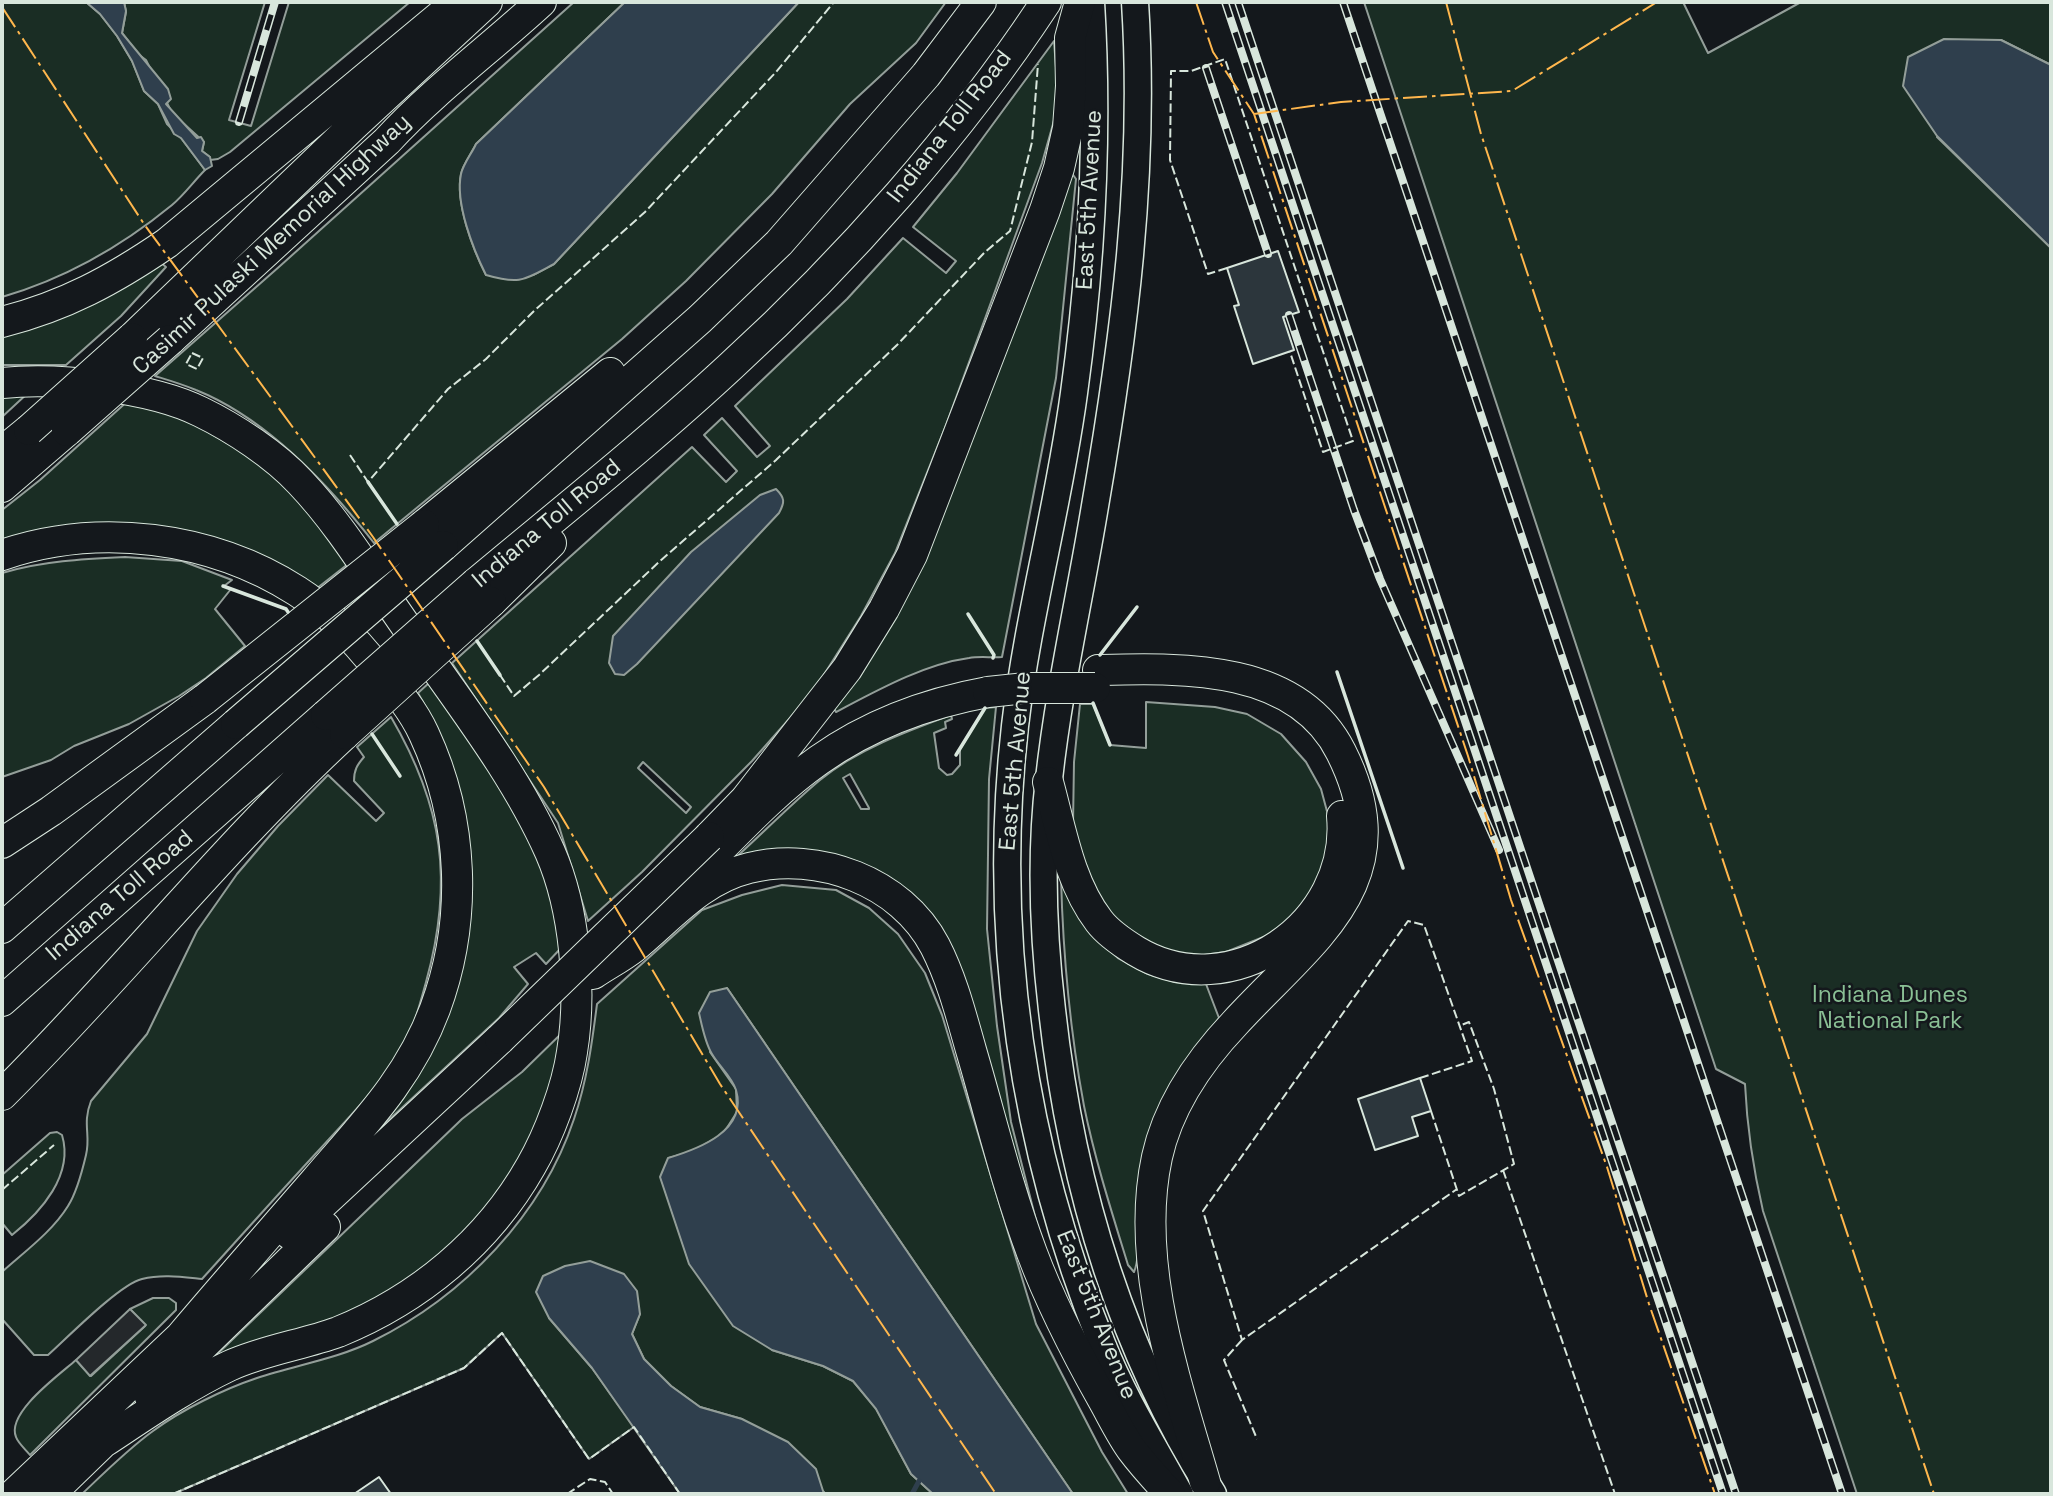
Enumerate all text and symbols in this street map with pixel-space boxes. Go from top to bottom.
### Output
street label: Indiana Toll Road [882,45,1018,209]
street label: Casimir Pulaski Memorial Highway [127,109,417,381]
street label: East 5th Avenue [1072,109,1108,291]
street label: Indiana Toll Road [467,454,627,594]
street label: East 5th Avenue [994,670,1038,852]
street label: Indiana Toll Road [41,825,199,967]
park label: Indiana Dunes National Park [1812,982,1968,1036]
street label: East 5th Avenue [1049,1226,1143,1404]

